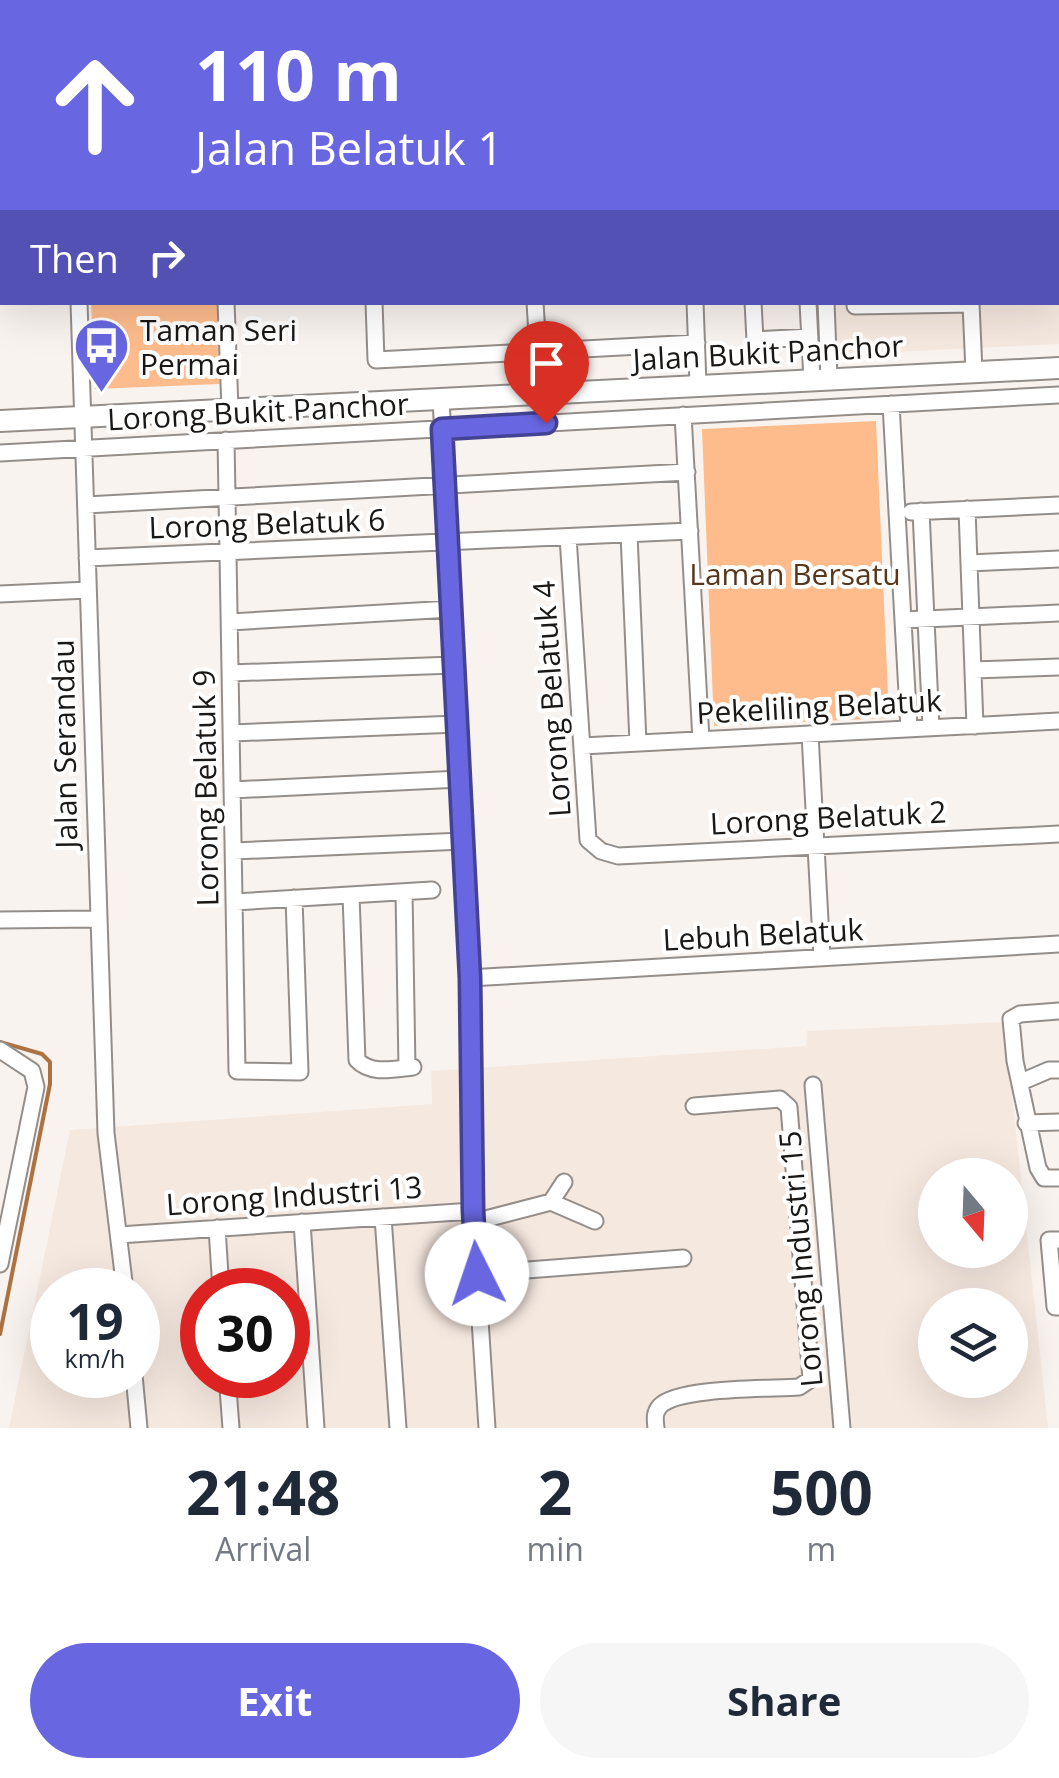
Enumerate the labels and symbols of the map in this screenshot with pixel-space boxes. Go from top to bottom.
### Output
place label: Taman Seri Permai [140,309,297,384]
bus stop icon: Taman Seri Permai [71,316,131,395]
pin [504,321,589,424]
street label: Jalan Bukit Panchor [629,324,904,380]
street label: Lorong Bukit Panchor [106,383,410,439]
street label: Lorong Belatuk 6 [148,498,386,548]
park label: Laman Bersatu [689,553,901,594]
street label: Lorong Belatuk 4 [522,579,580,819]
street label: Jalan Serandau [42,639,86,852]
street label: Lorong Belatuk 9 [182,669,228,907]
street label: Pekeliling Belatuk [695,679,943,733]
street label: Lorong Belatuk 2 [709,790,947,844]
street label: Lebuh Belatuk [662,908,865,960]
street label: Lorong Industri 15 [768,1129,832,1389]
north arrow [918,1158,1028,1268]
street label: Lorong Industri 13 [164,1166,424,1224]
position arrow [425,1222,529,1326]
speed limit sign: 30 [180,1268,310,1398]

